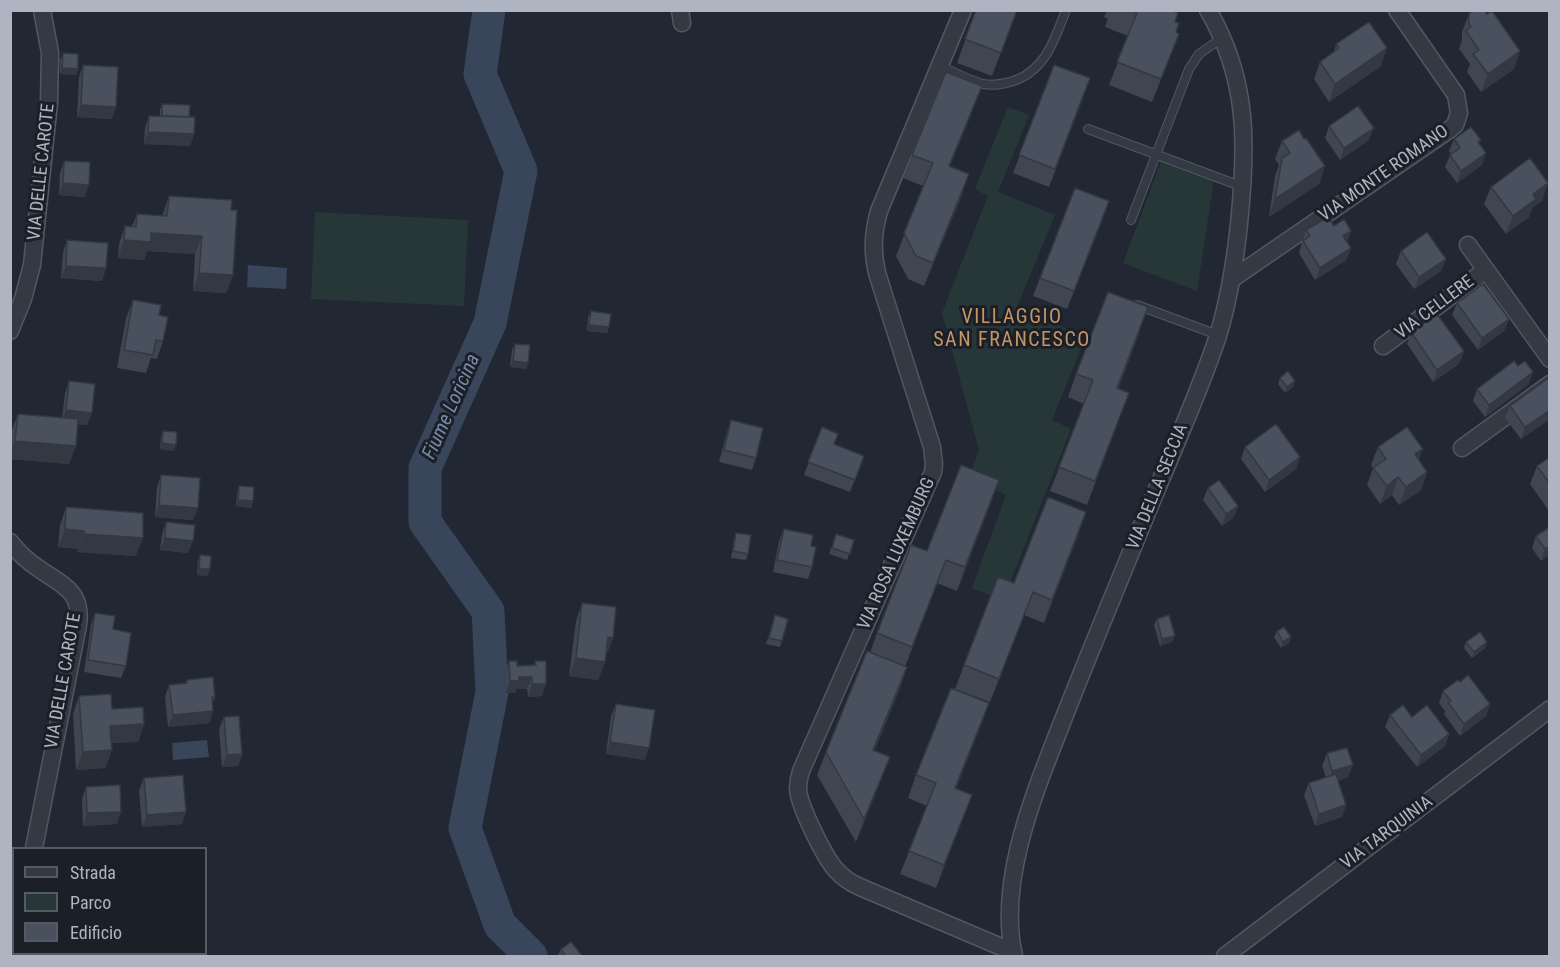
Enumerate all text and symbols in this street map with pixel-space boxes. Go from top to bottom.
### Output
street label: VIA DELLE CAROTE [24,102,60,242]
street label: VIA MONTE ROMANO [1315,121,1453,227]
street label: VIA CELLERE [1391,271,1479,345]
district label: VILLAGGIO SAN FRANCESCO [933,306,1091,353]
water label: Fiume Loricina [418,351,486,463]
street label: VIA DELLA SECCIA [1123,421,1193,553]
street label: VIA ROSA LUXEMBURG [854,475,940,633]
street label: VIA DELLE CAROTE [41,611,87,751]
street label: VIA TARQUINIA [1337,791,1437,875]
legend [12,847,207,955]
text: Strada [70,862,116,883]
text: Parco [70,892,111,913]
text: Edificio [70,922,122,943]

